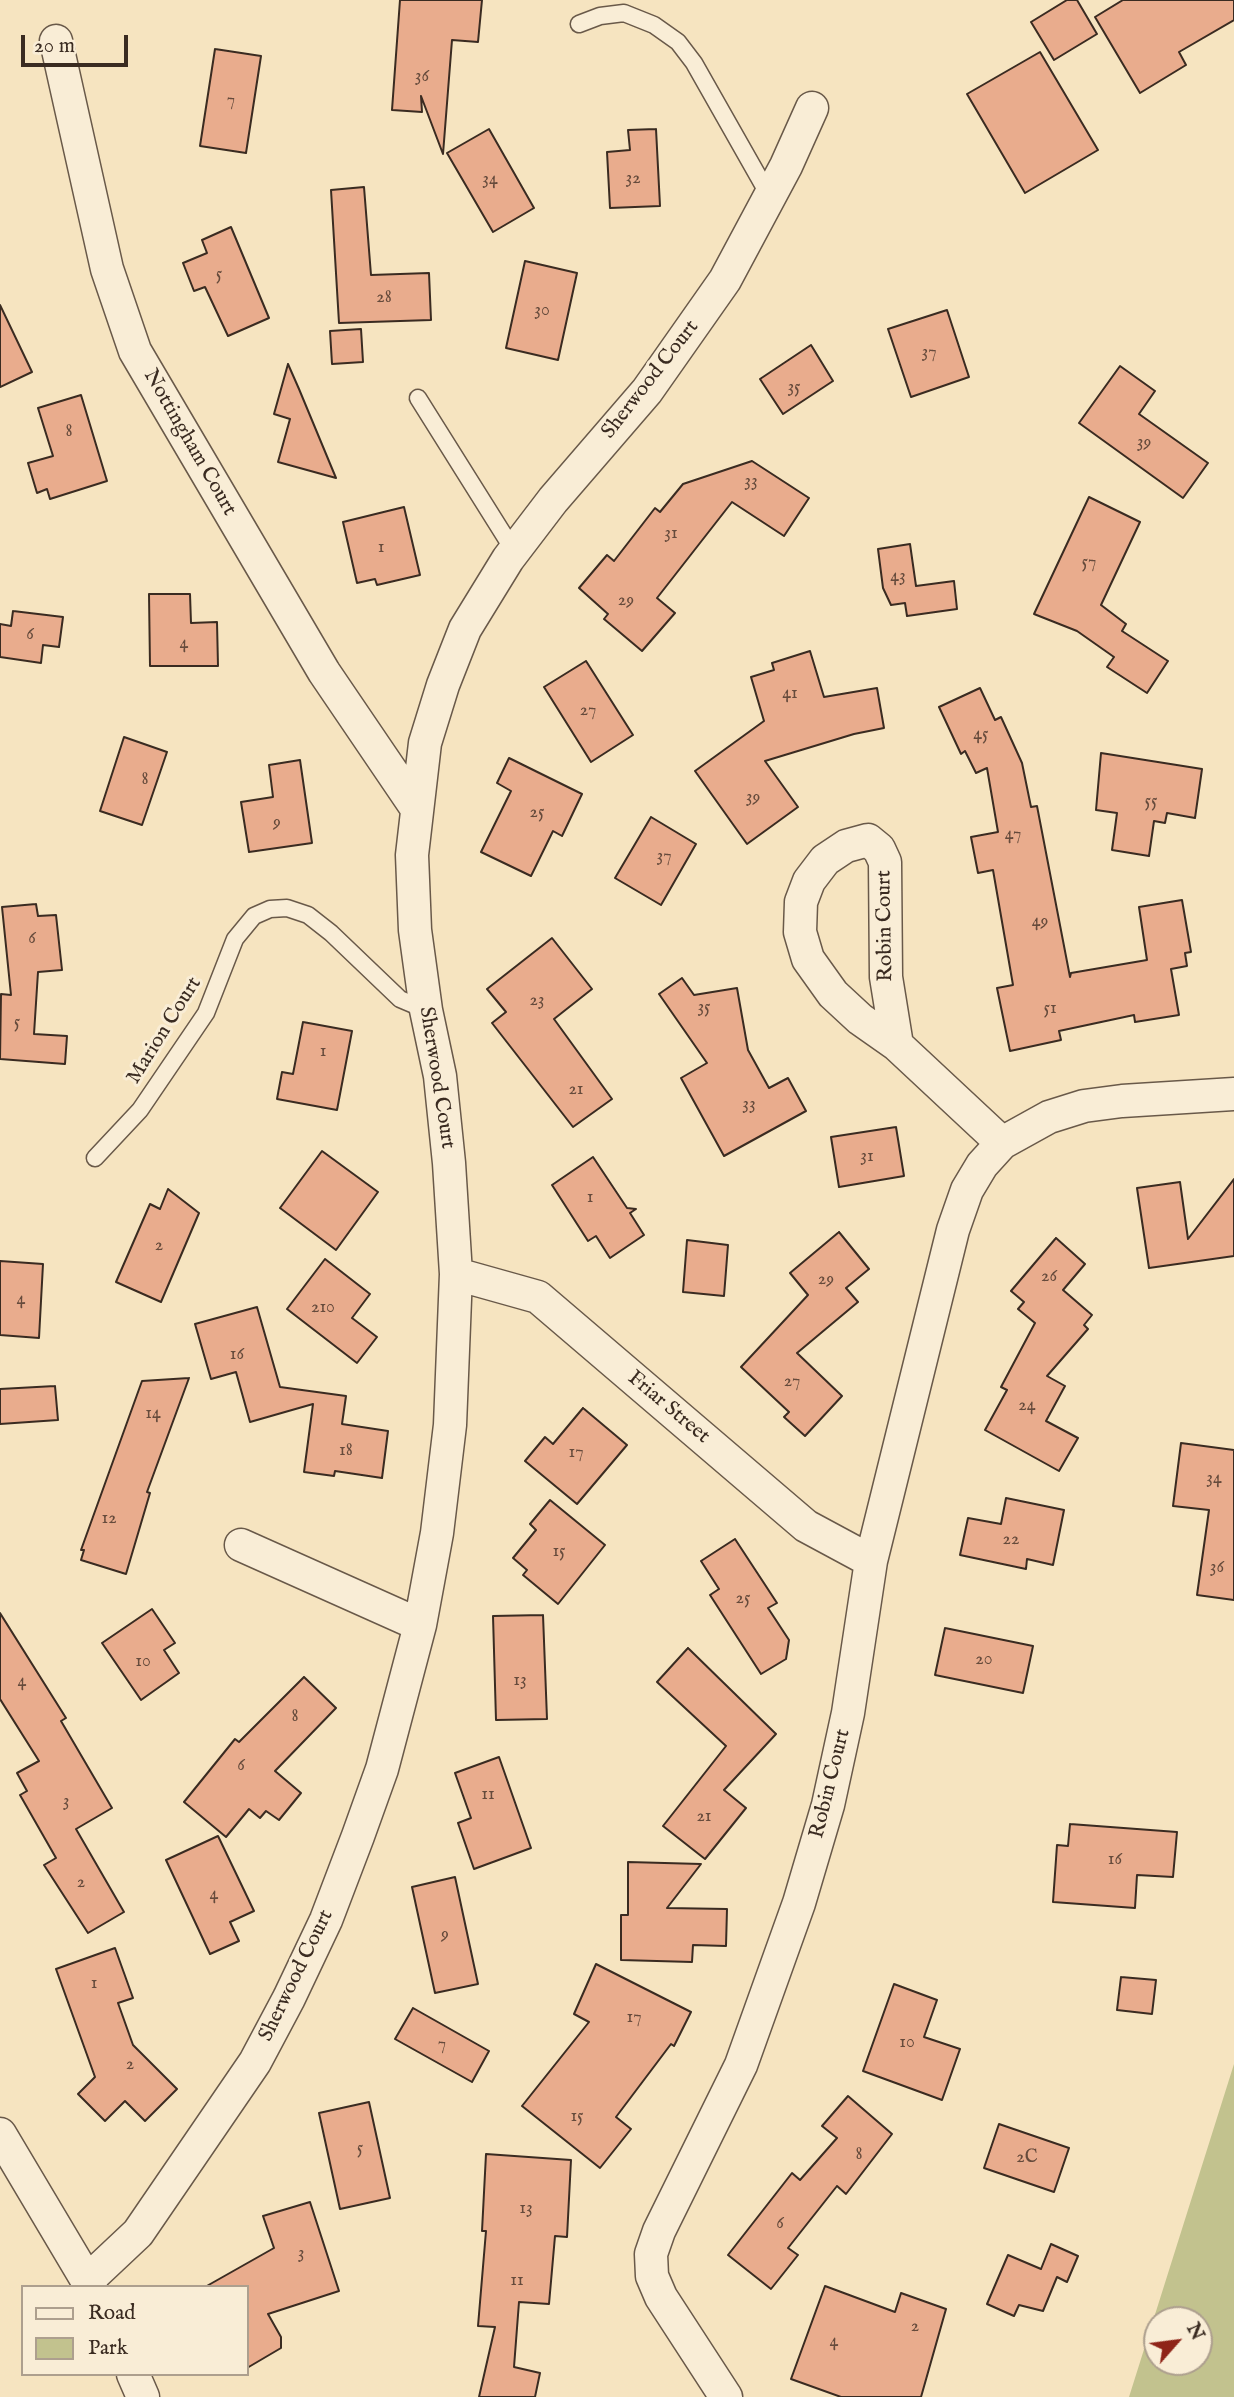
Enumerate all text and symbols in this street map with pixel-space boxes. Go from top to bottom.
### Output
scale bar [24,21,131,65]
text: 20 m [34,33,75,60]
house number: 36 [415,66,429,88]
house number: 7 [227,90,235,112]
house number: 32 [625,168,641,190]
house number: 34 [482,169,498,191]
house number: 5 [216,264,222,286]
house number: 28 [376,287,392,309]
house number: 30 [534,300,550,322]
street label: Sherwood Court [597,316,705,444]
house number: 37 [921,342,937,364]
street label: Nottingham Court [137,365,241,521]
house number: 35 [787,377,801,399]
house number: 8 [65,421,73,443]
house number: 39 [1137,432,1151,454]
house number: 33 [744,471,758,493]
house number: 31 [664,523,678,545]
house number: 1 [378,537,384,559]
house number: 57 [1082,552,1096,574]
house number: 43 [890,566,906,588]
house number: 29 [618,590,634,612]
house number: 6 [26,624,34,646]
house number: 4 [180,633,188,655]
house number: 41 [782,683,798,705]
house number: 27 [580,700,596,722]
house number: 45 [973,724,989,746]
house number: 8 [141,769,149,791]
house number: 39 [746,787,760,809]
house number: 55 [1144,791,1158,813]
house number: 25 [530,802,544,824]
house number: 9 [273,812,281,834]
house number: 47 [1005,824,1021,846]
house number: 37 [656,846,672,868]
street label: Robin Court [872,870,900,982]
house number: 49 [1032,911,1048,933]
house number: 6 [28,928,36,950]
street label: Marion Court [122,973,208,1089]
house number: 23 [529,990,545,1012]
house number: 35 [697,997,711,1019]
house number: 51 [1043,998,1057,1020]
street label: Sherwood Court [412,1005,460,1151]
house number: 5 [14,1012,20,1034]
house number: 1 [320,1041,326,1063]
house number: 21 [568,1079,584,1101]
house number: 33 [742,1094,756,1116]
house number: 31 [860,1146,874,1168]
house number: 1 [587,1187,593,1209]
house number: 2 [155,1235,163,1257]
house number: 26 [1041,1266,1057,1288]
house number: 29 [818,1269,834,1291]
house number: 4 [17,1289,25,1311]
house number: 210 [311,1297,335,1319]
house number: 16 [230,1344,244,1366]
street label: Friar Street [622,1366,714,1450]
house number: 27 [784,1371,800,1393]
house number: 24 [1018,1395,1036,1417]
house number: 14 [145,1403,161,1425]
house number: 18 [339,1440,353,1462]
house number: 17 [568,1442,584,1464]
house number: 34 [1206,1468,1222,1490]
house number: 12 [101,1508,117,1530]
house number: 22 [1003,1529,1019,1551]
house number: 15 [552,1541,566,1563]
house number: 36 [1210,1557,1224,1579]
house number: 25 [736,1588,750,1610]
house number: 20 [975,1649,993,1671]
house number: 10 [135,1651,151,1673]
house number: 13 [513,1670,527,1692]
house number: 4 [18,1671,26,1693]
house number: 8 [291,1706,299,1728]
street label: Robin Court [805,1727,857,1841]
house number: 6 [237,1755,245,1777]
house number: 11 [481,1784,495,1806]
house number: 3 [63,1791,69,1813]
house number: 21 [696,1806,712,1828]
house number: 16 [1108,1849,1122,1871]
house number: 2 [77,1872,85,1894]
house number: 4 [210,1884,218,1906]
street label: Sherwood Court [254,1906,340,2046]
house number: 9 [441,1924,449,1946]
house number: 1 [91,1973,97,1995]
house number: 17 [626,2007,642,2029]
house number: 10 [899,2032,915,2054]
house number: 7 [438,2034,446,2056]
house number: 2 [126,2054,134,2076]
house number: 15 [570,2106,584,2128]
house number: 5 [357,2138,363,2160]
house number: 8 [855,2144,863,2166]
house number: 2C [1016,2147,1038,2169]
house number: 13 [519,2198,533,2220]
house number: 6 [776,2213,784,2235]
house number: 3 [298,2243,304,2265]
house number: 11 [510,2270,524,2292]
legend [21,2285,248,2376]
text: Road [88,2300,135,2327]
north arrow [1143,2306,1213,2376]
house number: 2 [911,2316,919,2338]
text: N [1180,2319,1209,2345]
house number: 4 [830,2331,838,2353]
text: Park [88,2335,128,2362]

